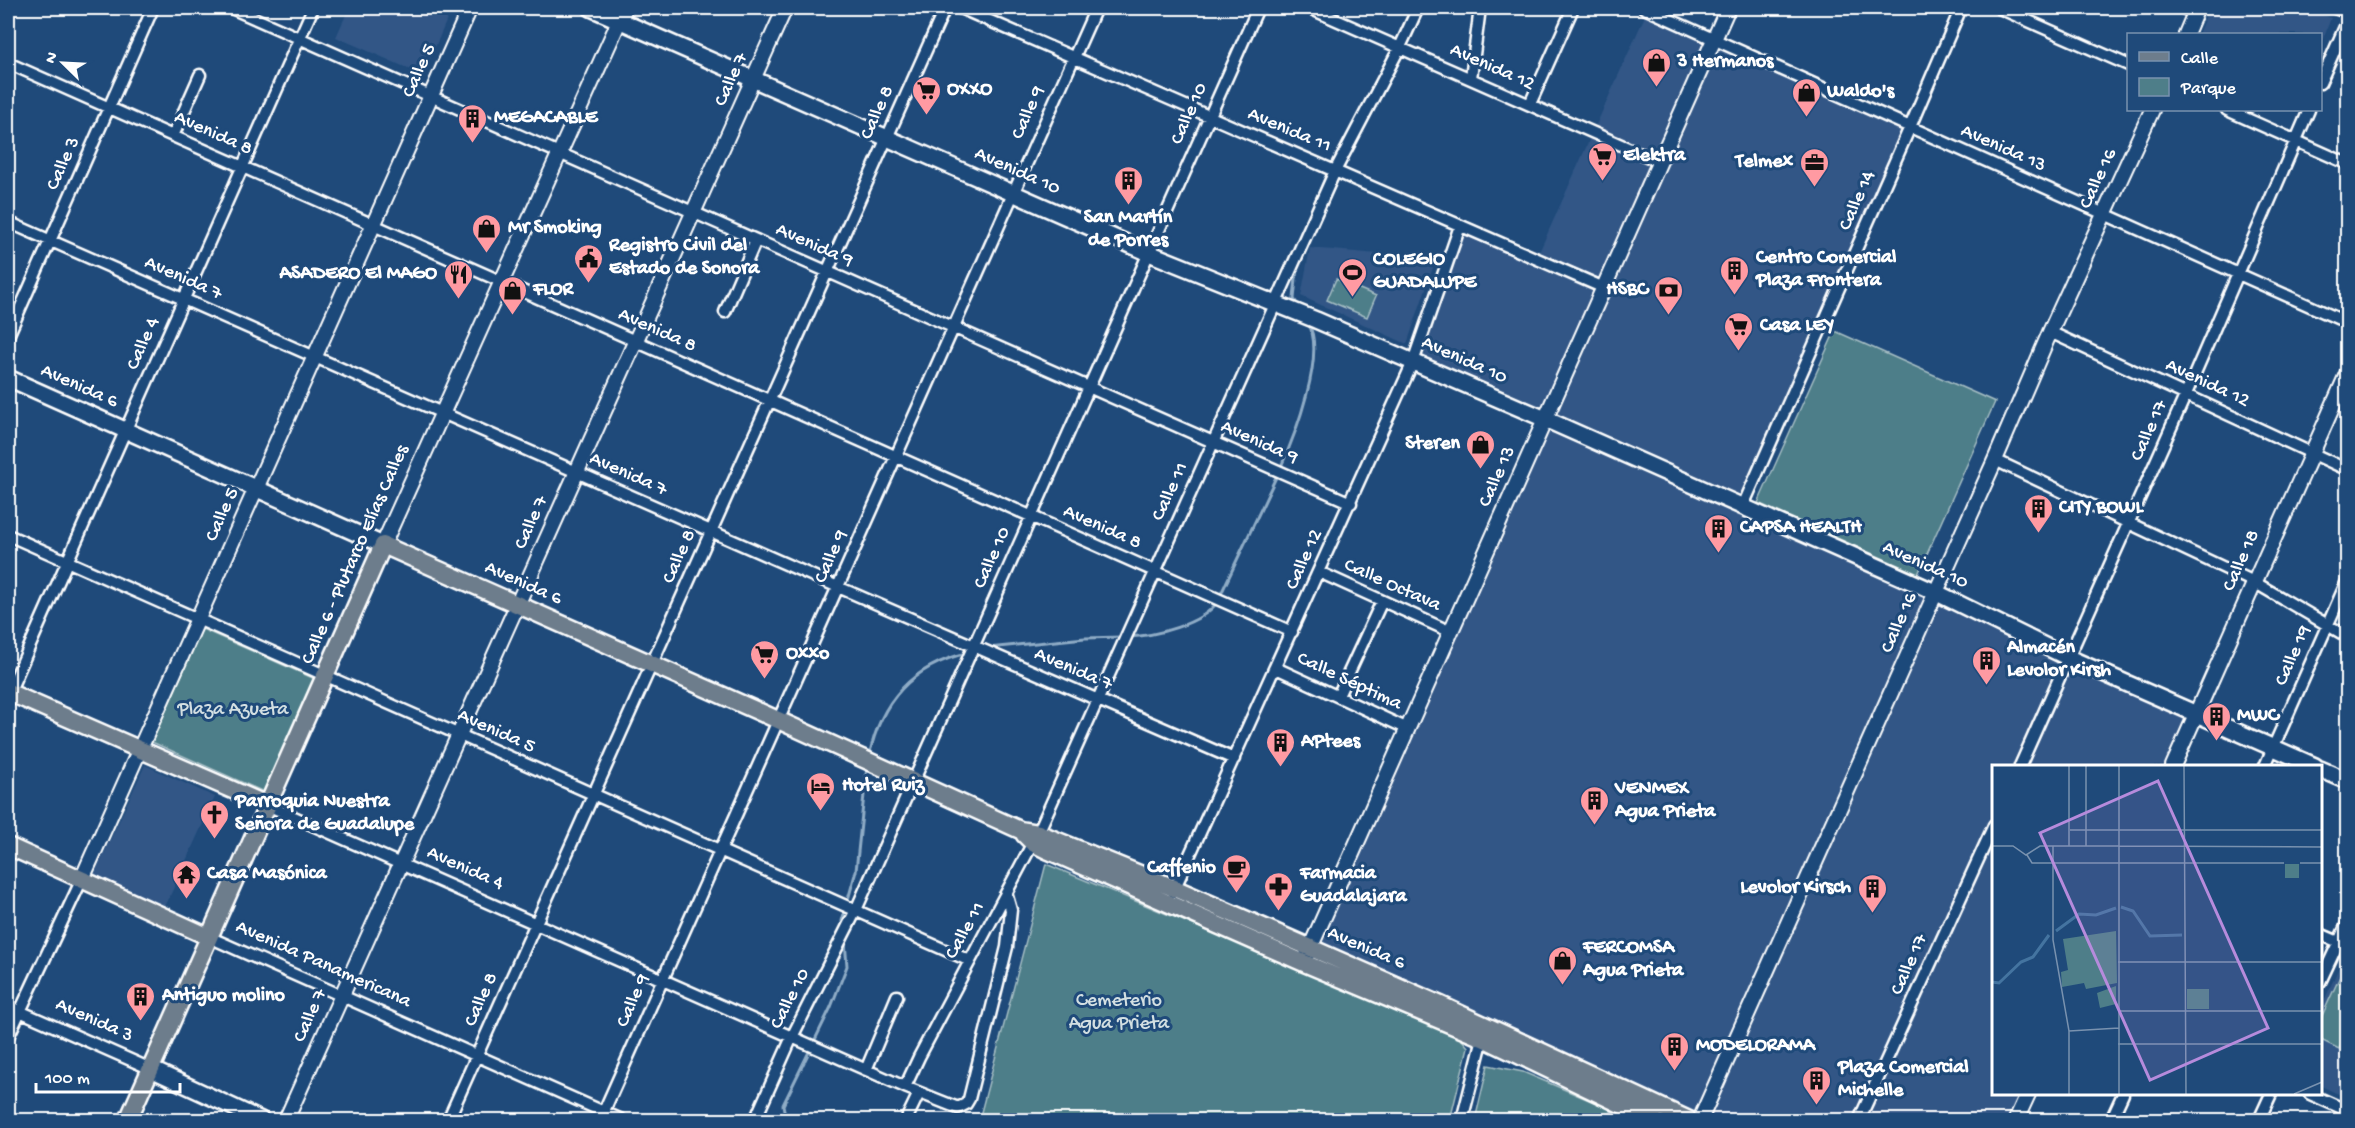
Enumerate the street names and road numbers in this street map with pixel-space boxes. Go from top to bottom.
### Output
street label: Avenida 12 [1446,39,1538,97]
street label: Calle 5 [398,41,442,101]
street label: Calle 7 [710,49,754,110]
street label: Calle 10 [1166,80,1214,148]
street label: Calle 8 [856,82,900,144]
street label: Calle 9 [1007,83,1051,143]
street label: Avenida 11 [1244,103,1334,159]
street label: Avenida 8 [170,107,256,161]
street label: Avenida 13 [1957,120,2049,178]
street label: Calle 3 [42,134,86,194]
street label: Avenida 10 [970,143,1064,201]
street label: Calle 16 [2075,144,2123,213]
street label: Calle 14 [1835,167,1882,235]
street label: Avenida 9 [772,219,856,273]
street label: Avenida 7 [141,252,226,307]
street label: Avenida 8 [614,304,700,358]
street label: Calle 4 [122,314,166,374]
street label: Avenida 10 [1417,332,1511,390]
street label: Avenida 12 [2161,355,2253,414]
street label: Avenida 6 [37,360,122,415]
street label: Calle 17 [2126,396,2174,465]
street label: Avenida 9 [1217,416,1301,470]
street label: Calle 6 - Plutarco Elías Calles [297,441,415,668]
street label: Calle 13 [1474,443,1522,511]
street label: Avenida 7 [586,448,671,503]
street label: Calle 11 [1147,459,1195,525]
street label: Calle 5 [201,485,245,545]
street label: Calle 7 [510,492,554,553]
street label: Avenida 8 [1059,501,1145,555]
street label: Calle 10 [969,524,1017,592]
street label: Calle 8 [658,526,702,588]
street label: Calle 12 [1282,526,1329,594]
street label: Calle 9 [810,527,854,587]
street label: Calle 18 [2218,527,2266,595]
street label: Avenida 10 [1878,537,1972,595]
street label: Calle Octava [1340,554,1445,618]
street label: Avenida 6 [481,557,566,612]
street label: Calle 16 [1876,588,1924,657]
street label: Calle 19 [2270,622,2318,690]
street label: Avenida 7 [1030,643,1116,697]
street label: Calle Séptima [1293,648,1406,717]
street label: Avenida 5 [453,705,539,759]
street label: Avenida 4 [423,842,508,896]
street label: Calle 11 [941,898,991,964]
street label: Avenida Panamericana [232,916,415,1014]
street label: Avenida 6 [1324,922,1409,976]
street label: Calle 17 [1886,930,1934,999]
street label: Calle 10 [766,965,816,1033]
street label: Calle 8 [460,969,504,1031]
street label: Calle 9 [612,971,656,1031]
street label: Calle 7 [289,985,333,1046]
street label: Avenida 3 [52,994,136,1048]

